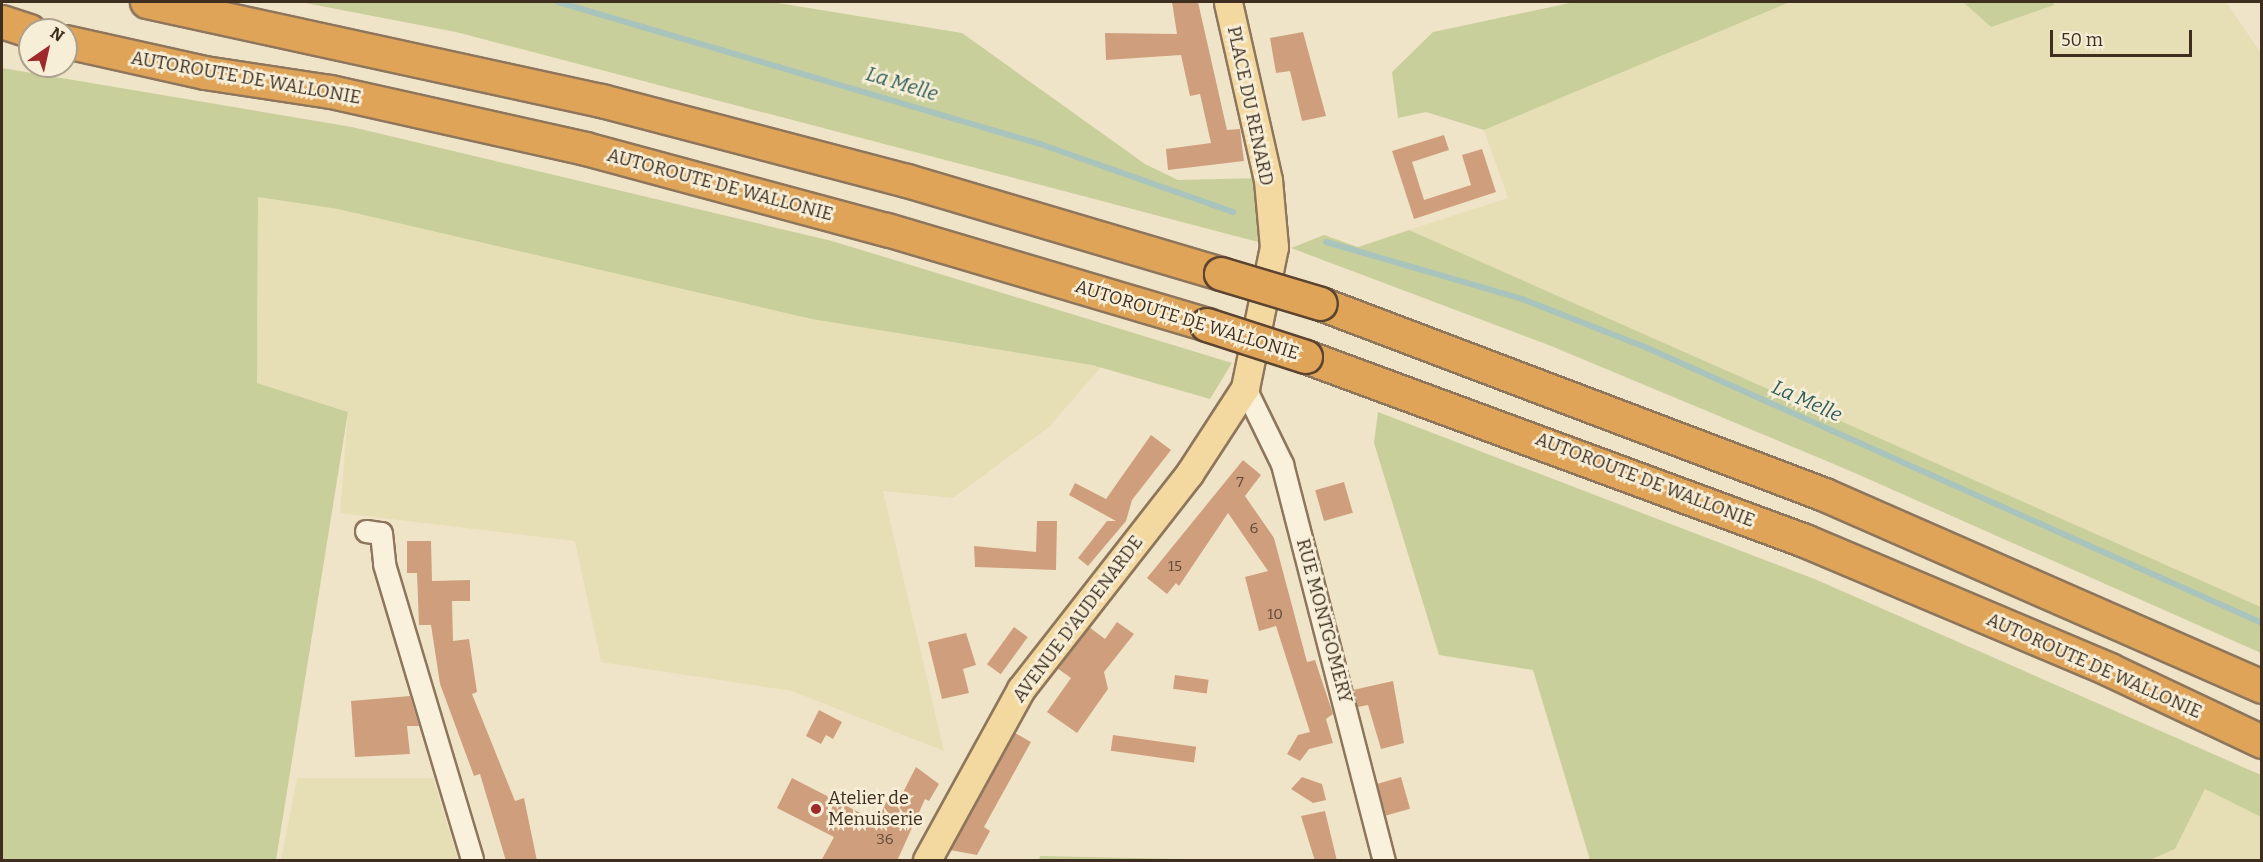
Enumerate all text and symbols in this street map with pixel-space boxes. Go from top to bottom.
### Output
north arrow [18,18,78,78]
scale bar [2053,18,2196,56]
text: N [47,23,68,46]
street label: PLACE DU RENARD [1223,24,1277,188]
text: 50 m [2061,29,2103,51]
street label: AUTOROUTE DE WALLONIE [129,47,363,109]
water label: La Melle [863,62,941,106]
street label: AUTOROUTE DE WALLONIE [605,144,835,226]
street label: AUTOROUTE DE WALLONIE [1072,276,1302,364]
water label: La Melle [1768,375,1846,427]
street label: AUTOROUTE DE WALLONIE [1532,428,1758,532]
house number: 7 [1236,474,1244,492]
house number: 6 [1250,520,1258,538]
street label: AVENUE D'AUDENARDE [1008,532,1148,706]
street label: RUE MONTGOMERY [1292,536,1356,706]
house number: 15 [1168,558,1182,576]
house number: 10 [1267,606,1283,624]
street label: AUTOROUTE DE WALLONIE [1983,609,2205,723]
place label: Atelier de Menuiserie [828,788,923,830]
marker: Atelier de Menuiserie [809,802,823,816]
house number: 36 [876,831,894,849]

